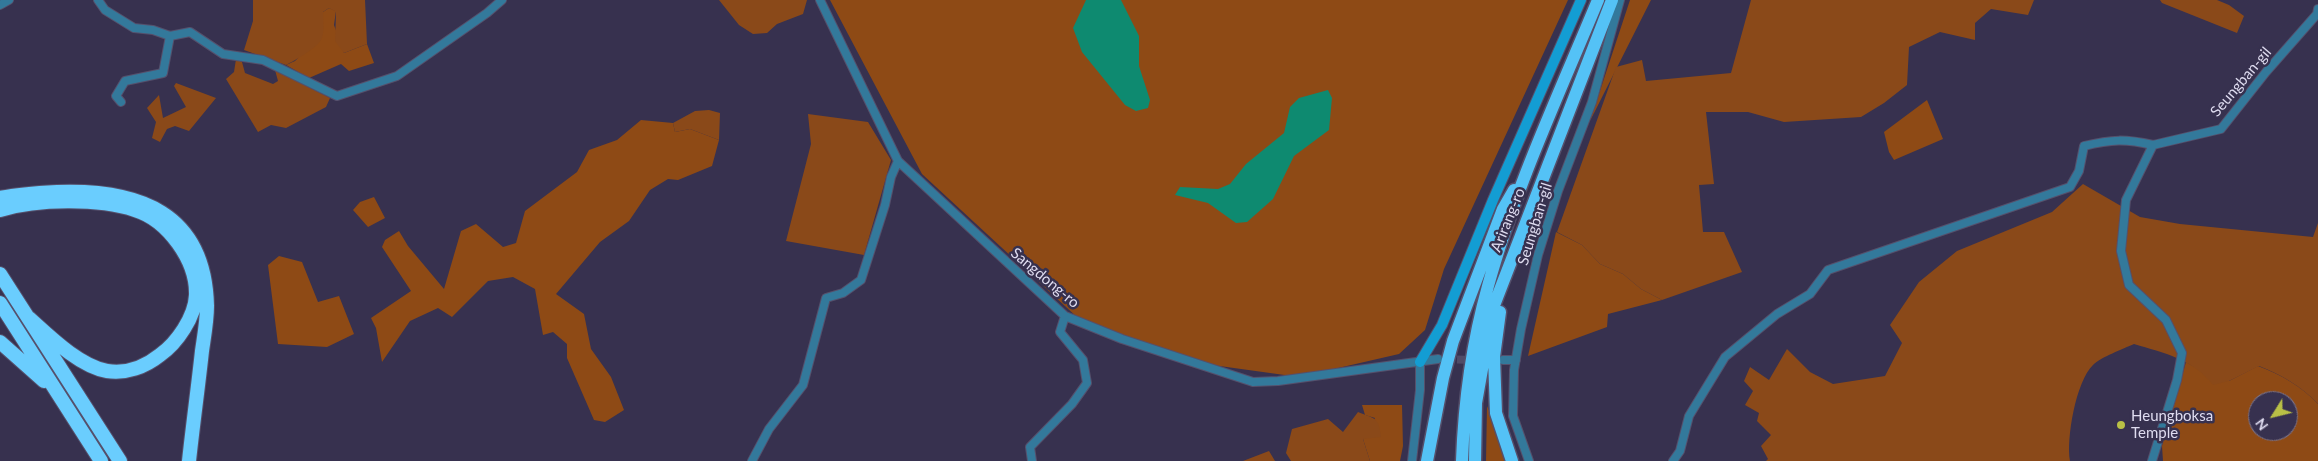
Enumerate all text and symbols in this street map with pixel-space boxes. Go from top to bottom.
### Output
street label: Seungban-gil [2207,44,2275,120]
street label: Seungban-gil [1514,181,1556,267]
street label: Arirang-ro [1487,185,1529,255]
street label: Sangdong-ro [1007,244,1083,312]
north arrow [2248,391,2298,441]
place label: Heungboksa Temple [2131,407,2213,442]
text: N [2251,415,2271,434]
marker: Heungboksa Temple [2115,419,2127,431]

